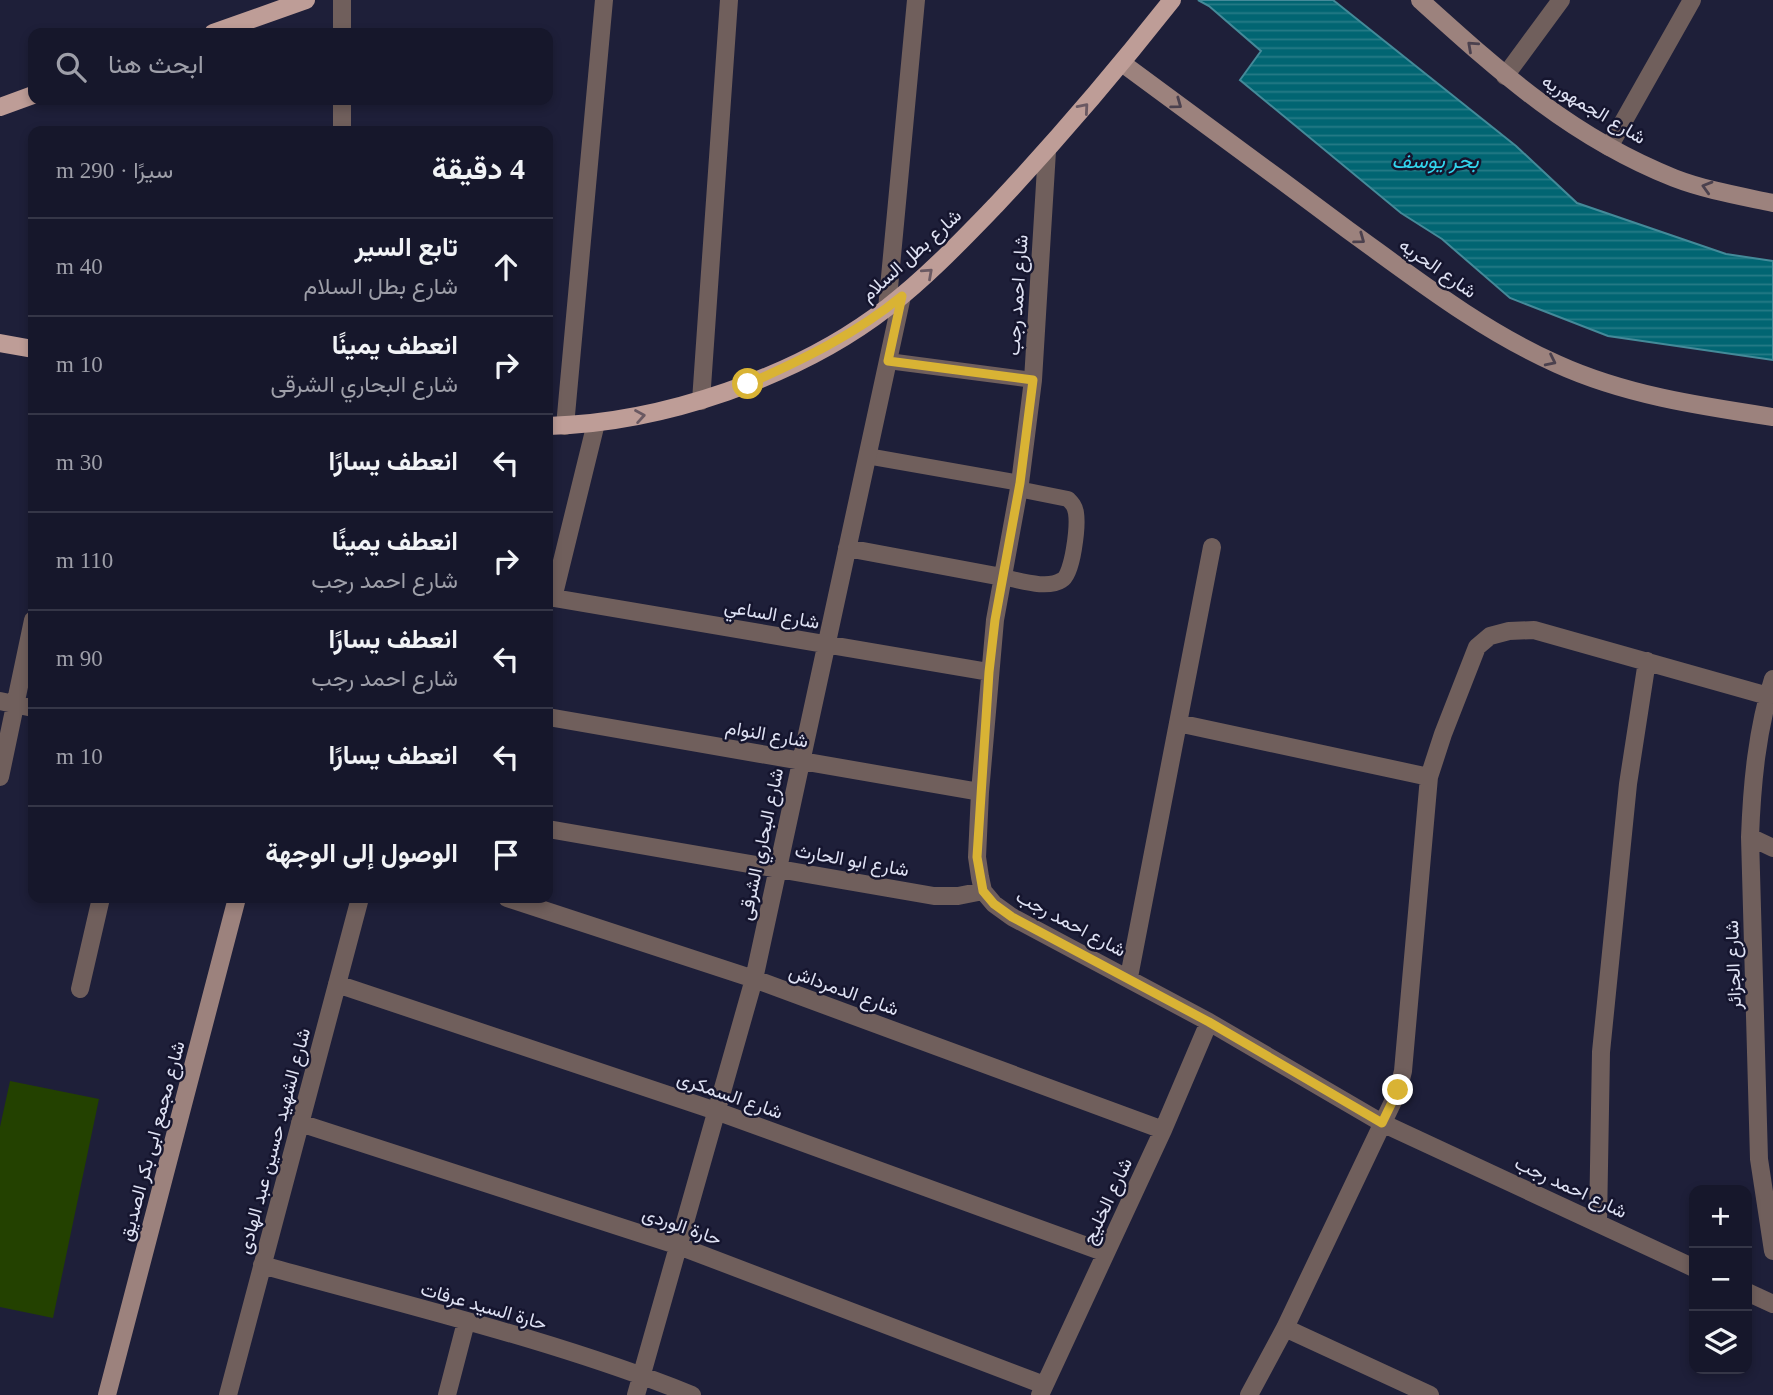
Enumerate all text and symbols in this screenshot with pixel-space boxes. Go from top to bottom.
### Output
search box [28,28,553,105]
one-way arrow [1467,42,1480,55]
icon: search [52,48,90,86]
text: ابحث هنا [108,50,204,79]
street label: شارع الجمهوريه [1537,70,1650,150]
one-way arrow [1169,96,1182,108]
one-way arrow [1076,103,1088,116]
water label: بحر يوسف [1392,149,1479,174]
text: 4 دقيقة [432,152,525,185]
text: سيرًا · 290 m [56,158,173,183]
one-way arrow [1701,181,1713,195]
street label: شارع بطل السلام [857,205,967,307]
one-way arrow [1353,230,1365,243]
text: تابع السير [355,233,458,262]
street label: شارع احمد رجب [1002,234,1034,356]
street label: شارع الحريه [1394,234,1480,304]
icon: ahead [487,248,525,286]
text: 40 m [56,254,103,279]
one-way arrow [920,268,933,281]
text: شارع بطل السلام [304,274,458,299]
text: انعطف يمينًا [332,331,458,360]
icon: right [487,346,525,384]
text: 10 m [56,352,103,377]
one-way arrow [1544,353,1556,367]
route start [732,368,763,399]
text: شارع البحاري الشرقى [270,372,458,397]
one-way arrow [634,409,646,424]
icon: left [487,444,525,482]
text: انعطف يسارًا [328,447,458,476]
text: 30 m [56,450,103,475]
text: انعطف يمينًا [332,527,458,556]
icon: right [487,542,525,580]
text: 110 m [56,548,113,573]
text: شارع احمد رجب [311,568,458,593]
street label: شارع الساعي [722,595,821,638]
text: انعطف يسارًا [328,625,458,654]
icon: left [487,640,525,678]
text: 90 m [56,646,103,671]
text: شارع احمد رجب [311,666,458,691]
street label: شارع النوام [724,716,810,754]
icon: left [487,738,525,776]
text: انعطف يسارًا [328,741,458,770]
text: 10 m [56,744,103,769]
street label: شارع البحاري الشرقى [735,766,792,923]
icon: arrive [487,836,525,874]
text: الوصول إلى الوجهة [265,839,458,868]
street label: شارع ابو الحارث [793,840,911,882]
street label: شارع احمد رجب [1012,885,1129,963]
street label: شارع الجزائر [1721,920,1747,1011]
street label: شارع الدمرداش [786,960,902,1021]
street label: شارع الشهيد حسين عبد الهادى [234,1026,316,1257]
street label: شارع مجمع ابى بكر الصديق [115,1039,192,1244]
street label: شارع السمكرى [674,1067,786,1125]
route end [1382,1074,1413,1105]
street label: شارع احمد رجب [1511,1152,1630,1224]
street label: شارع الخليج [1078,1154,1139,1249]
map controls [1689,1185,1752,1374]
button: + [1689,1185,1752,1248]
street label: حارة الوردى [639,1203,724,1250]
button: − [1689,1248,1752,1311]
street label: حارة السيد عرفات [418,1278,549,1335]
button: layers [1689,1311,1752,1374]

